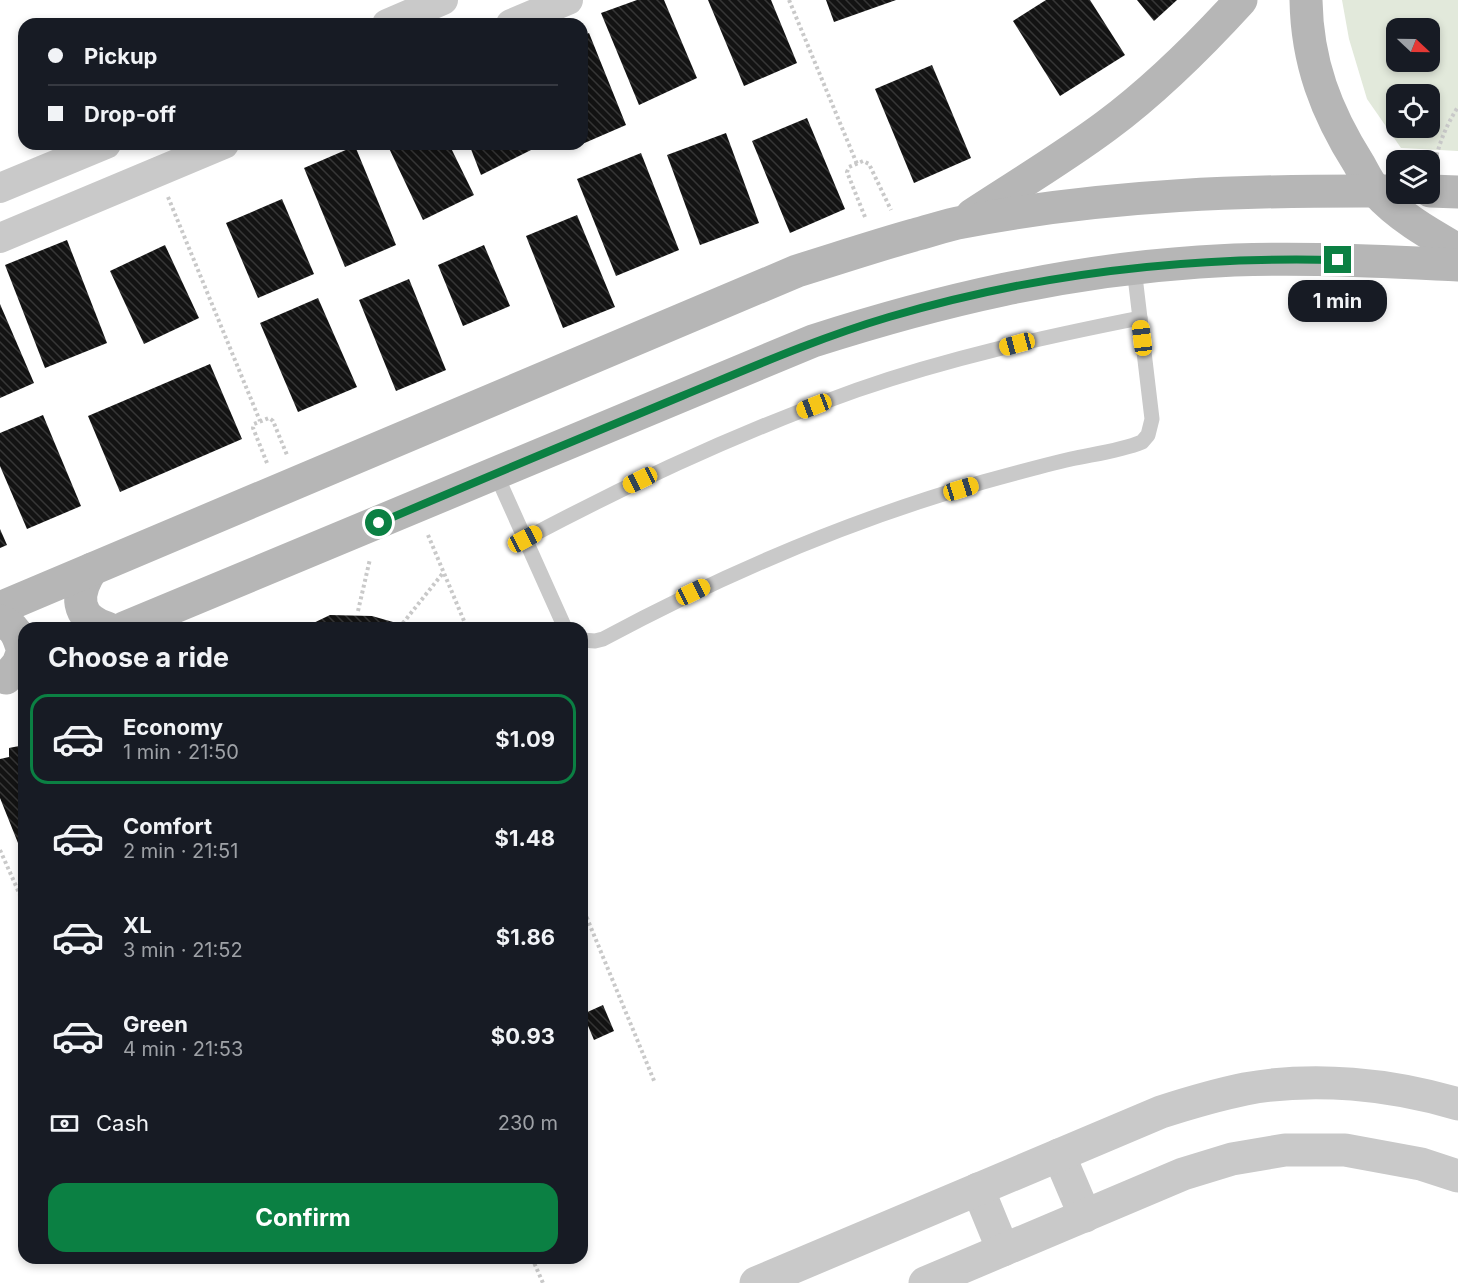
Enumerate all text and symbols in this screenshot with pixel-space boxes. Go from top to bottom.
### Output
north arrow [1386,18,1440,72]
map controls [1386,18,1440,204]
text: Pickup [84,43,158,69]
button: locate [1386,84,1440,138]
text: Drop-off [84,101,176,127]
button: layers [1386,150,1440,204]
route end [1324,246,1351,273]
callout: 1 min [1288,281,1388,323]
text: 1 min [1313,289,1362,313]
car [1131,319,1153,357]
car [997,331,1037,357]
car [794,391,834,421]
car [620,464,660,496]
car [941,475,981,503]
route start [365,509,392,536]
car [505,523,545,555]
car [673,576,713,608]
text: Choose a ride [48,641,229,674]
icon: car [51,712,105,766]
text: Economy [123,714,223,740]
text: $1.09 [495,726,555,752]
text: 1 min · 21:50 [123,740,239,764]
icon: car [51,811,105,865]
text: Comfort [123,813,212,839]
text: $1.48 [495,825,555,851]
text: 2 min · 21:51 [123,839,238,863]
icon: car [51,910,105,964]
text: XL [123,912,152,938]
text: $1.86 [496,924,555,950]
text: 3 min · 21:52 [123,938,243,962]
icon: car [51,1009,105,1063]
text: Green [123,1011,188,1037]
text: $0.93 [491,1023,555,1049]
text: 4 min · 21:53 [123,1037,243,1061]
icon: cash [48,1107,81,1140]
text: Cash [96,1110,149,1136]
text: 230 m [498,1111,558,1135]
button: Confirm [48,1183,558,1252]

